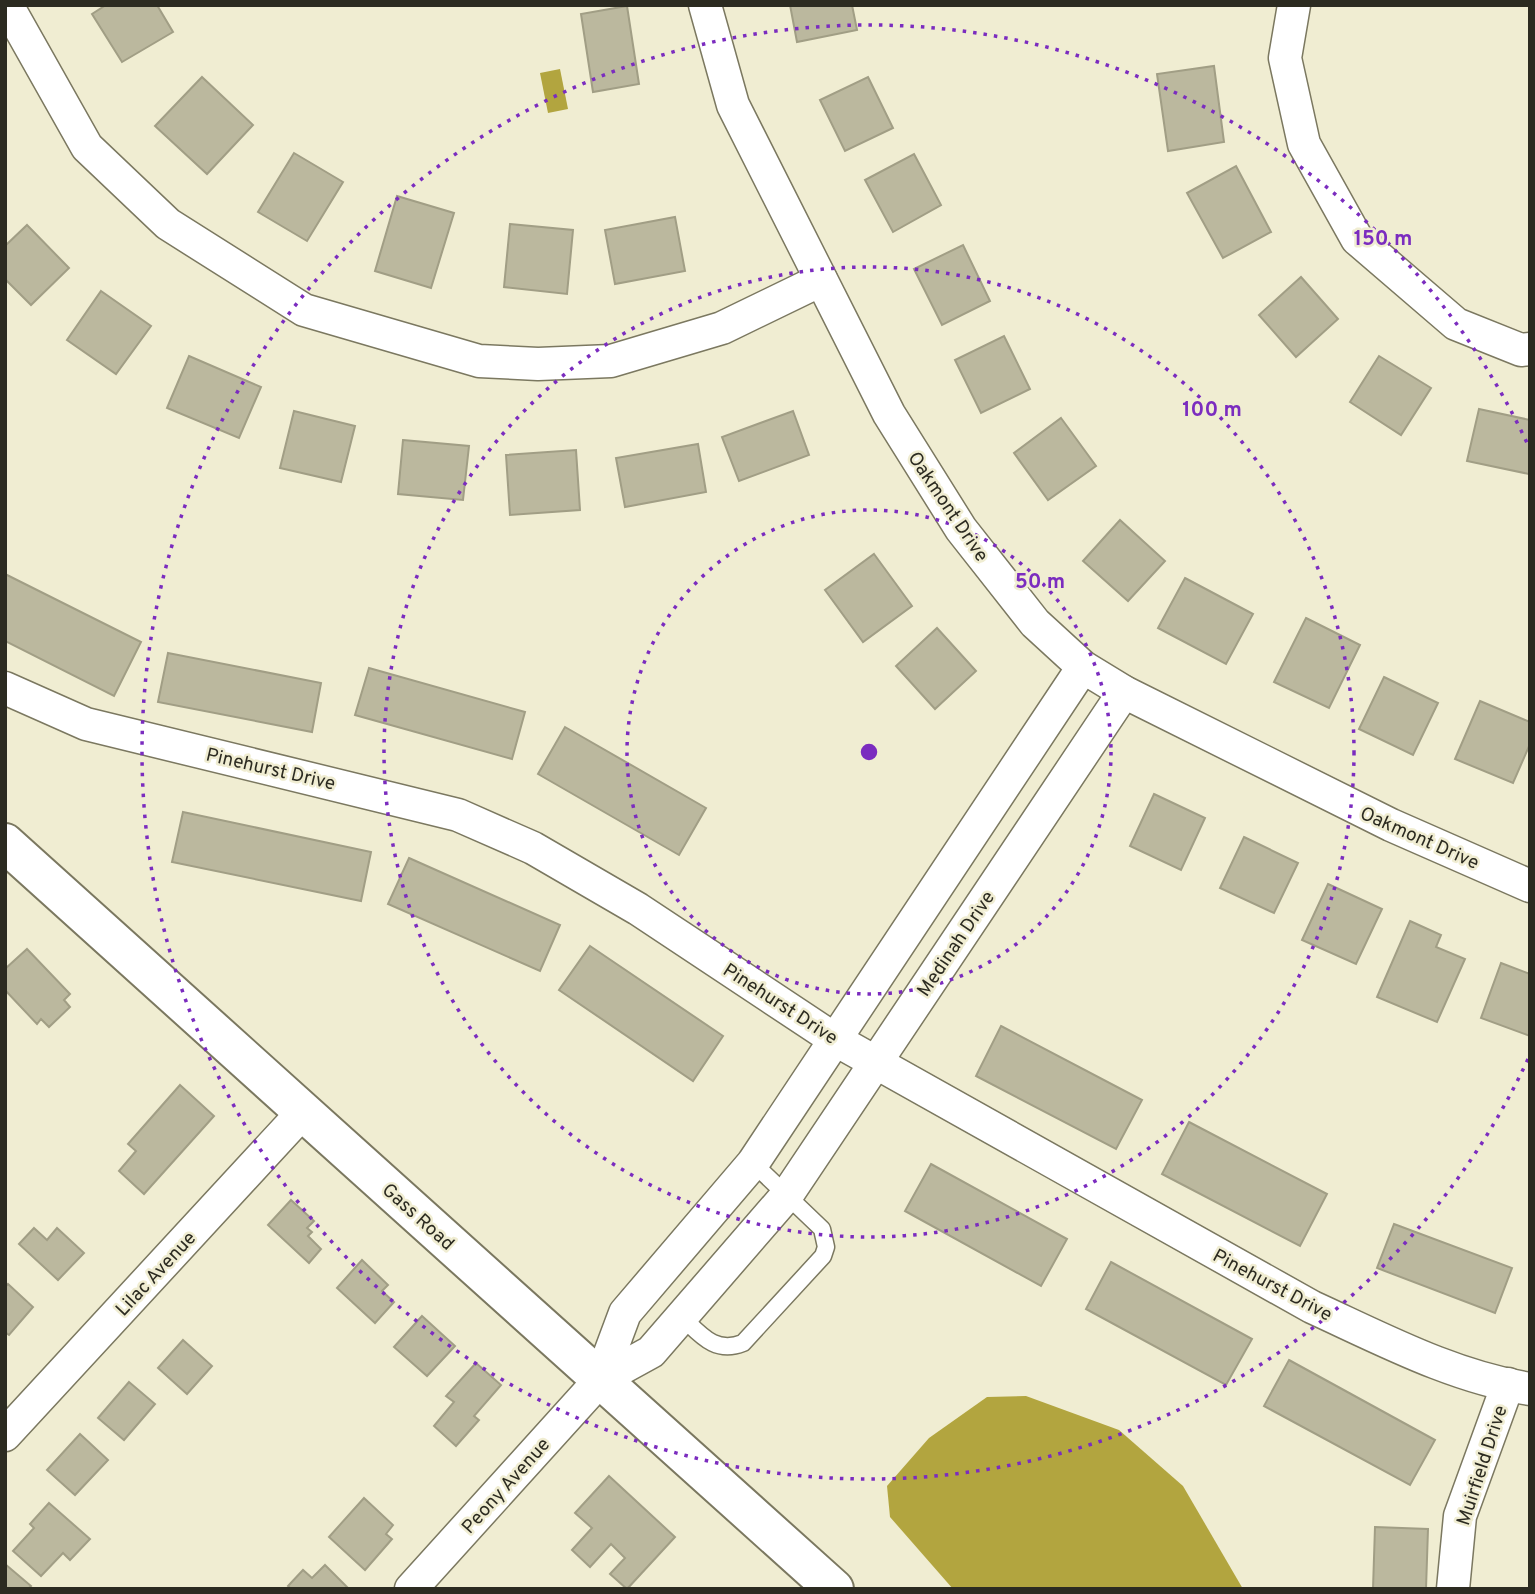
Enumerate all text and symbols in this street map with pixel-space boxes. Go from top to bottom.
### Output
text: 150 m [1354,226,1412,253]
text: 100 m [1182,397,1242,424]
street label: Oakmont Drive [902,447,993,567]
text: 50 m [1015,569,1065,596]
centre of rings [857,740,881,764]
street label: Pinehurst Drive [203,743,338,797]
street label: Oakmont Drive [1356,802,1482,876]
street label: Medinah Drive [913,887,1001,1002]
street label: Pinehurst Drive [718,959,842,1051]
street label: Gass Road [376,1179,459,1256]
street label: Lilac Avenue [111,1227,202,1322]
street label: Pinehurst Drive [1208,1244,1336,1327]
street label: Muirfield Drive [1452,1403,1514,1529]
street label: Peony Avenue [457,1433,556,1539]

